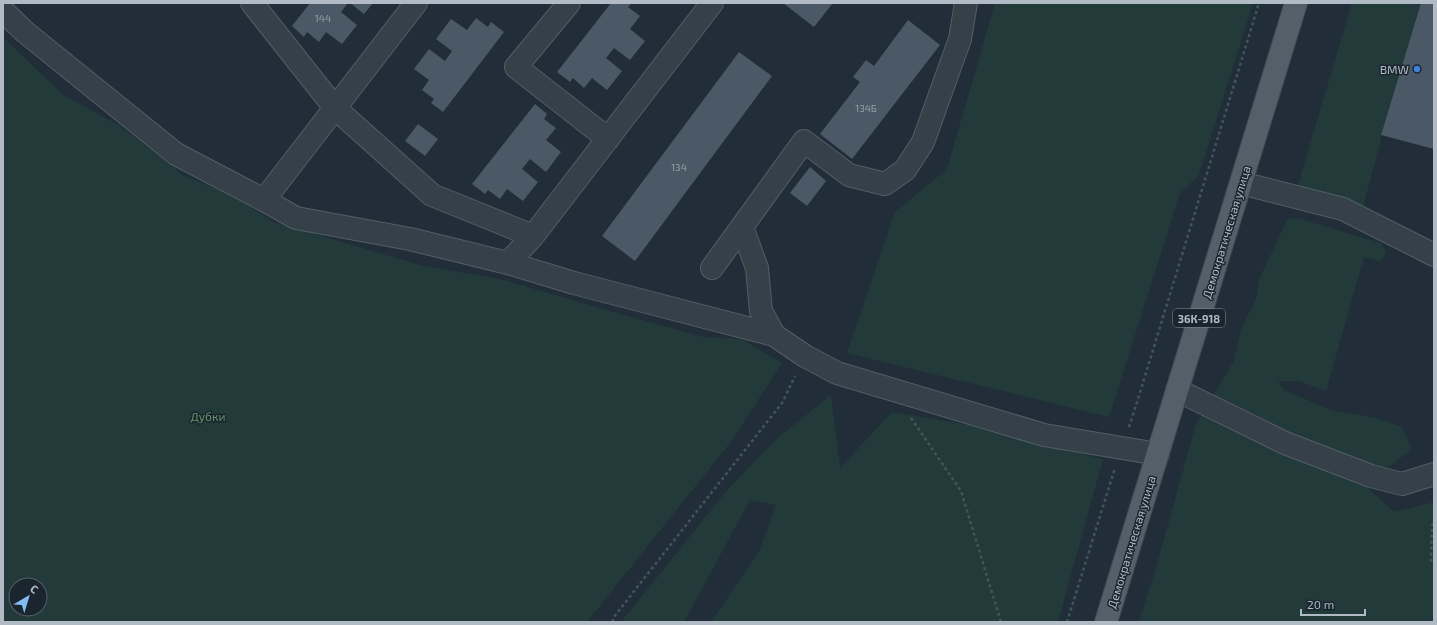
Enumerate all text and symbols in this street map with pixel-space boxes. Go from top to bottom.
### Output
house number: 144 [315,12,331,24]
place label: BMW [1380,62,1409,76]
marker: BMW [1412,64,1422,74]
house number: 134Б [855,102,877,114]
house number: 134 [671,161,687,173]
street label: Демократическая улица [1199,164,1254,300]
road number: 36К-918 [1173,309,1225,327]
park label: Дубки [191,409,225,424]
street label: Демократическая улица [1104,474,1159,610]
north arrow [8,577,48,617]
text: С [28,582,41,596]
scale bar [1301,591,1365,617]
text: 20 m [1307,597,1334,611]

